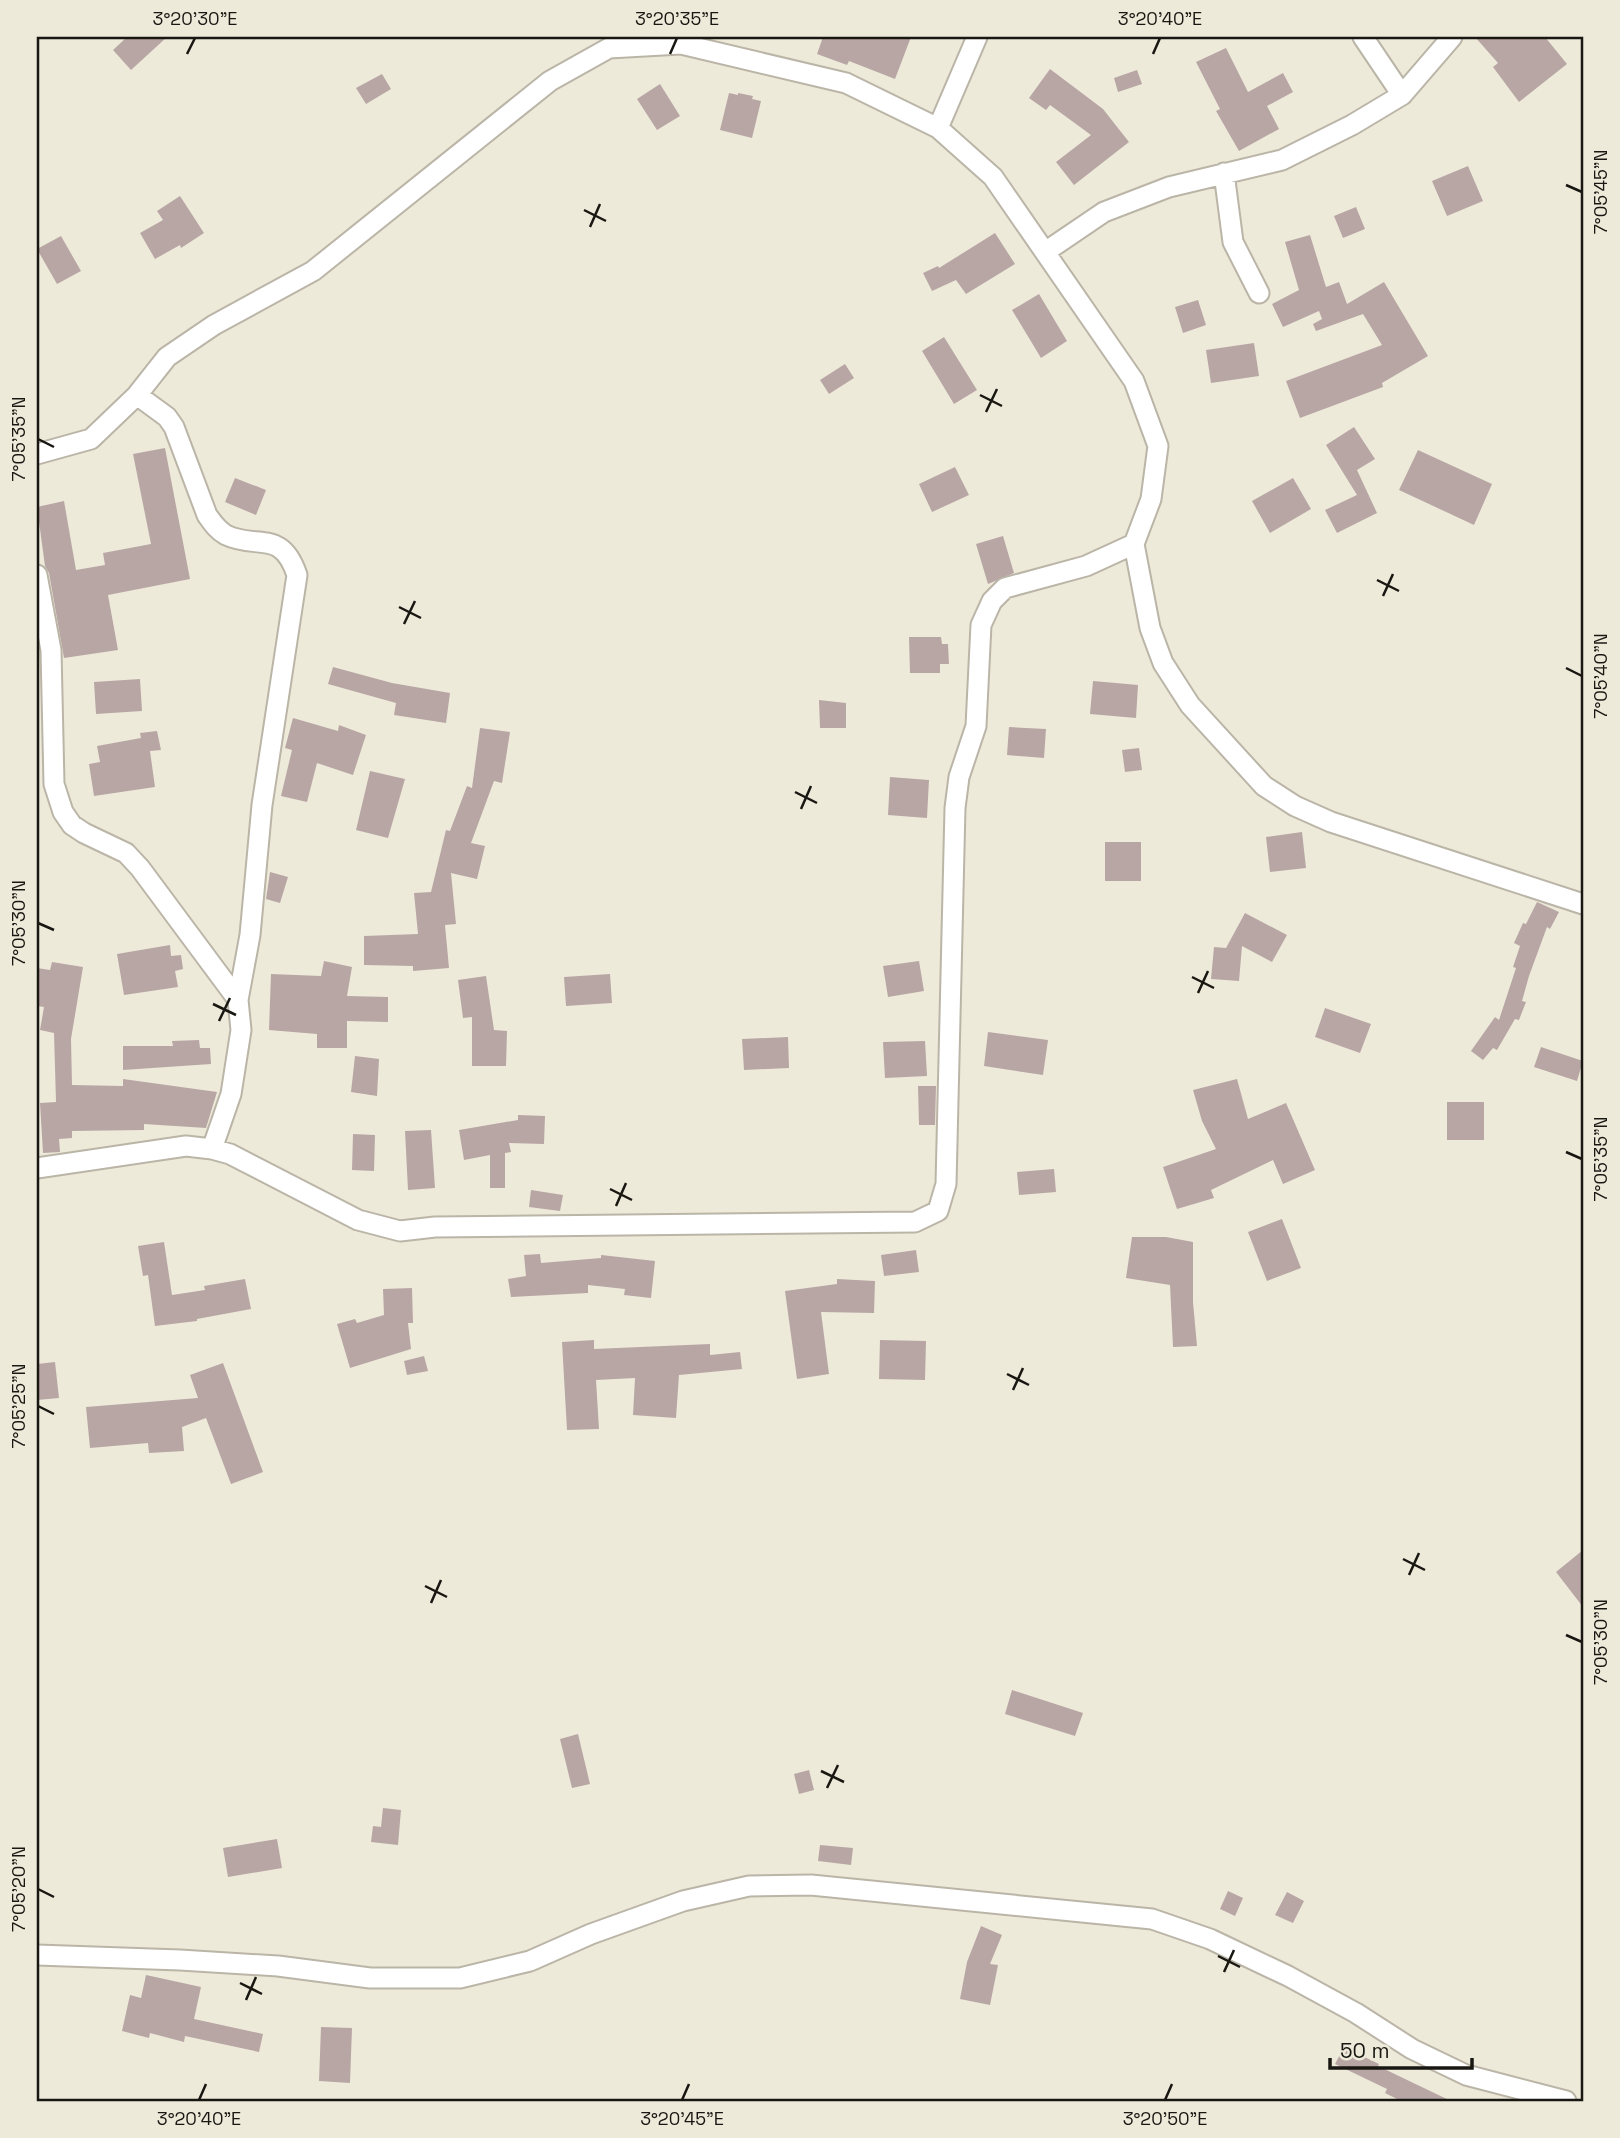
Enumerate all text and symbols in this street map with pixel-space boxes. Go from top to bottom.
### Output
text: 3°20'30"E [153,7,237,30]
text: 3°20'35"E [635,7,719,30]
text: 3°20'40"E [1118,7,1202,30]
text: 7°05'45"N [1589,150,1612,234]
text: 7°05'35"N [7,396,30,482]
text: 7°05'40"N [1589,633,1612,719]
text: 7°05'30"N [7,880,30,966]
text: 7°05'35"N [1589,1116,1612,1202]
text: 7°05'25"N [7,1363,30,1449]
text: 7°05'30"N [1589,1599,1612,1685]
text: 7°05'20"N [7,1846,30,1932]
scale bar [1330,2026,1471,2070]
text: 50 m [1340,2037,1390,2064]
text: 3°20'40"E [157,2107,241,2130]
text: 3°20'45"E [640,2107,724,2130]
text: 3°20'50"E [1123,2107,1207,2130]

